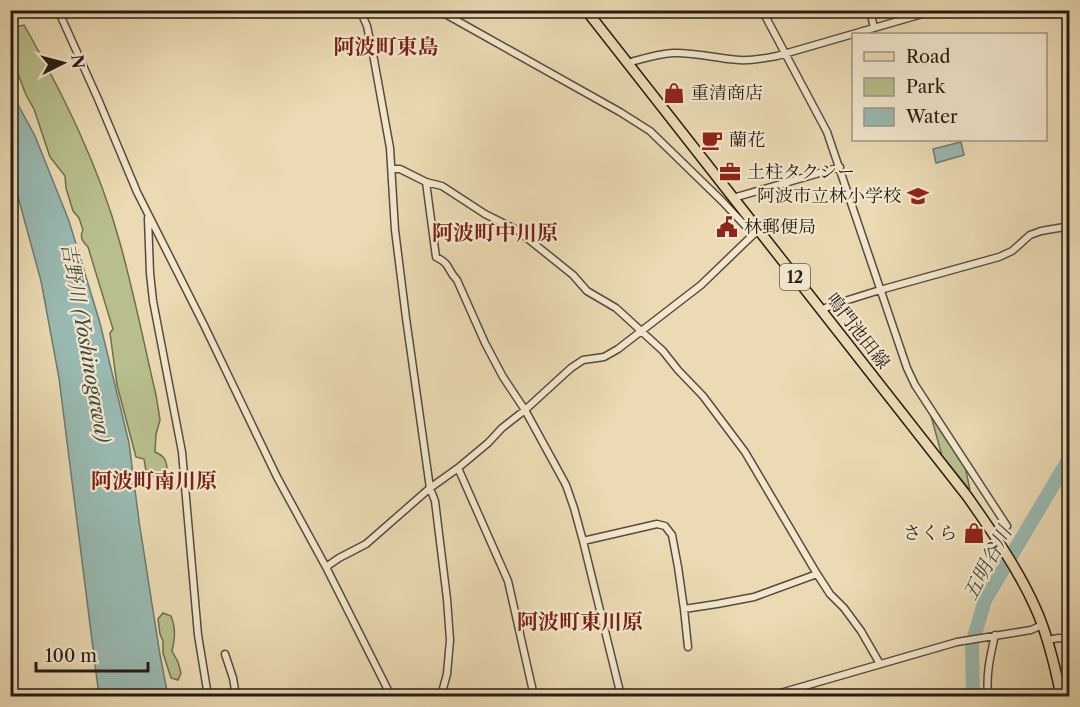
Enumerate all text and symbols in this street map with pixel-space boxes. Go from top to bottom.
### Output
north arrow [33,33,93,93]
legend [852,33,1047,141]
district label: 阿波町東島 [334,34,439,59]
text: Road [906,46,951,68]
text: N [67,53,89,69]
text: Park [906,76,947,98]
shop icon: 重清商店 [662,81,686,105]
place label: 重清商店 [691,82,763,104]
text: Water [905,106,958,128]
cafe icon: 蘭花 [700,128,724,152]
place label: 蘭花 [729,129,765,151]
office icon: 土柱タクシー [718,160,742,184]
place label: 土柱タクシー [747,161,855,183]
school or university icon: 阿波市立林小学校 [906,184,930,208]
place label: 阿波市立林小学校 [757,185,901,207]
public building icon: 林郵便局 [715,215,739,239]
place label: 林郵便局 [744,216,816,238]
district label: 阿波町中川原 [432,220,558,245]
water label: 吉野川 (Yoshinogawa) [56,241,116,445]
road number: 12 [780,264,810,290]
street label: 鳴門池田線 [822,289,894,373]
district label: 阿波町南川原 [91,468,217,493]
water label: 五明谷川 [958,520,1017,604]
shop icon: さくら [962,521,986,545]
place label: さくら [903,522,957,544]
district label: 阿波町東川原 [517,609,643,634]
scale bar [36,635,148,673]
text: 100 m [45,645,97,667]

